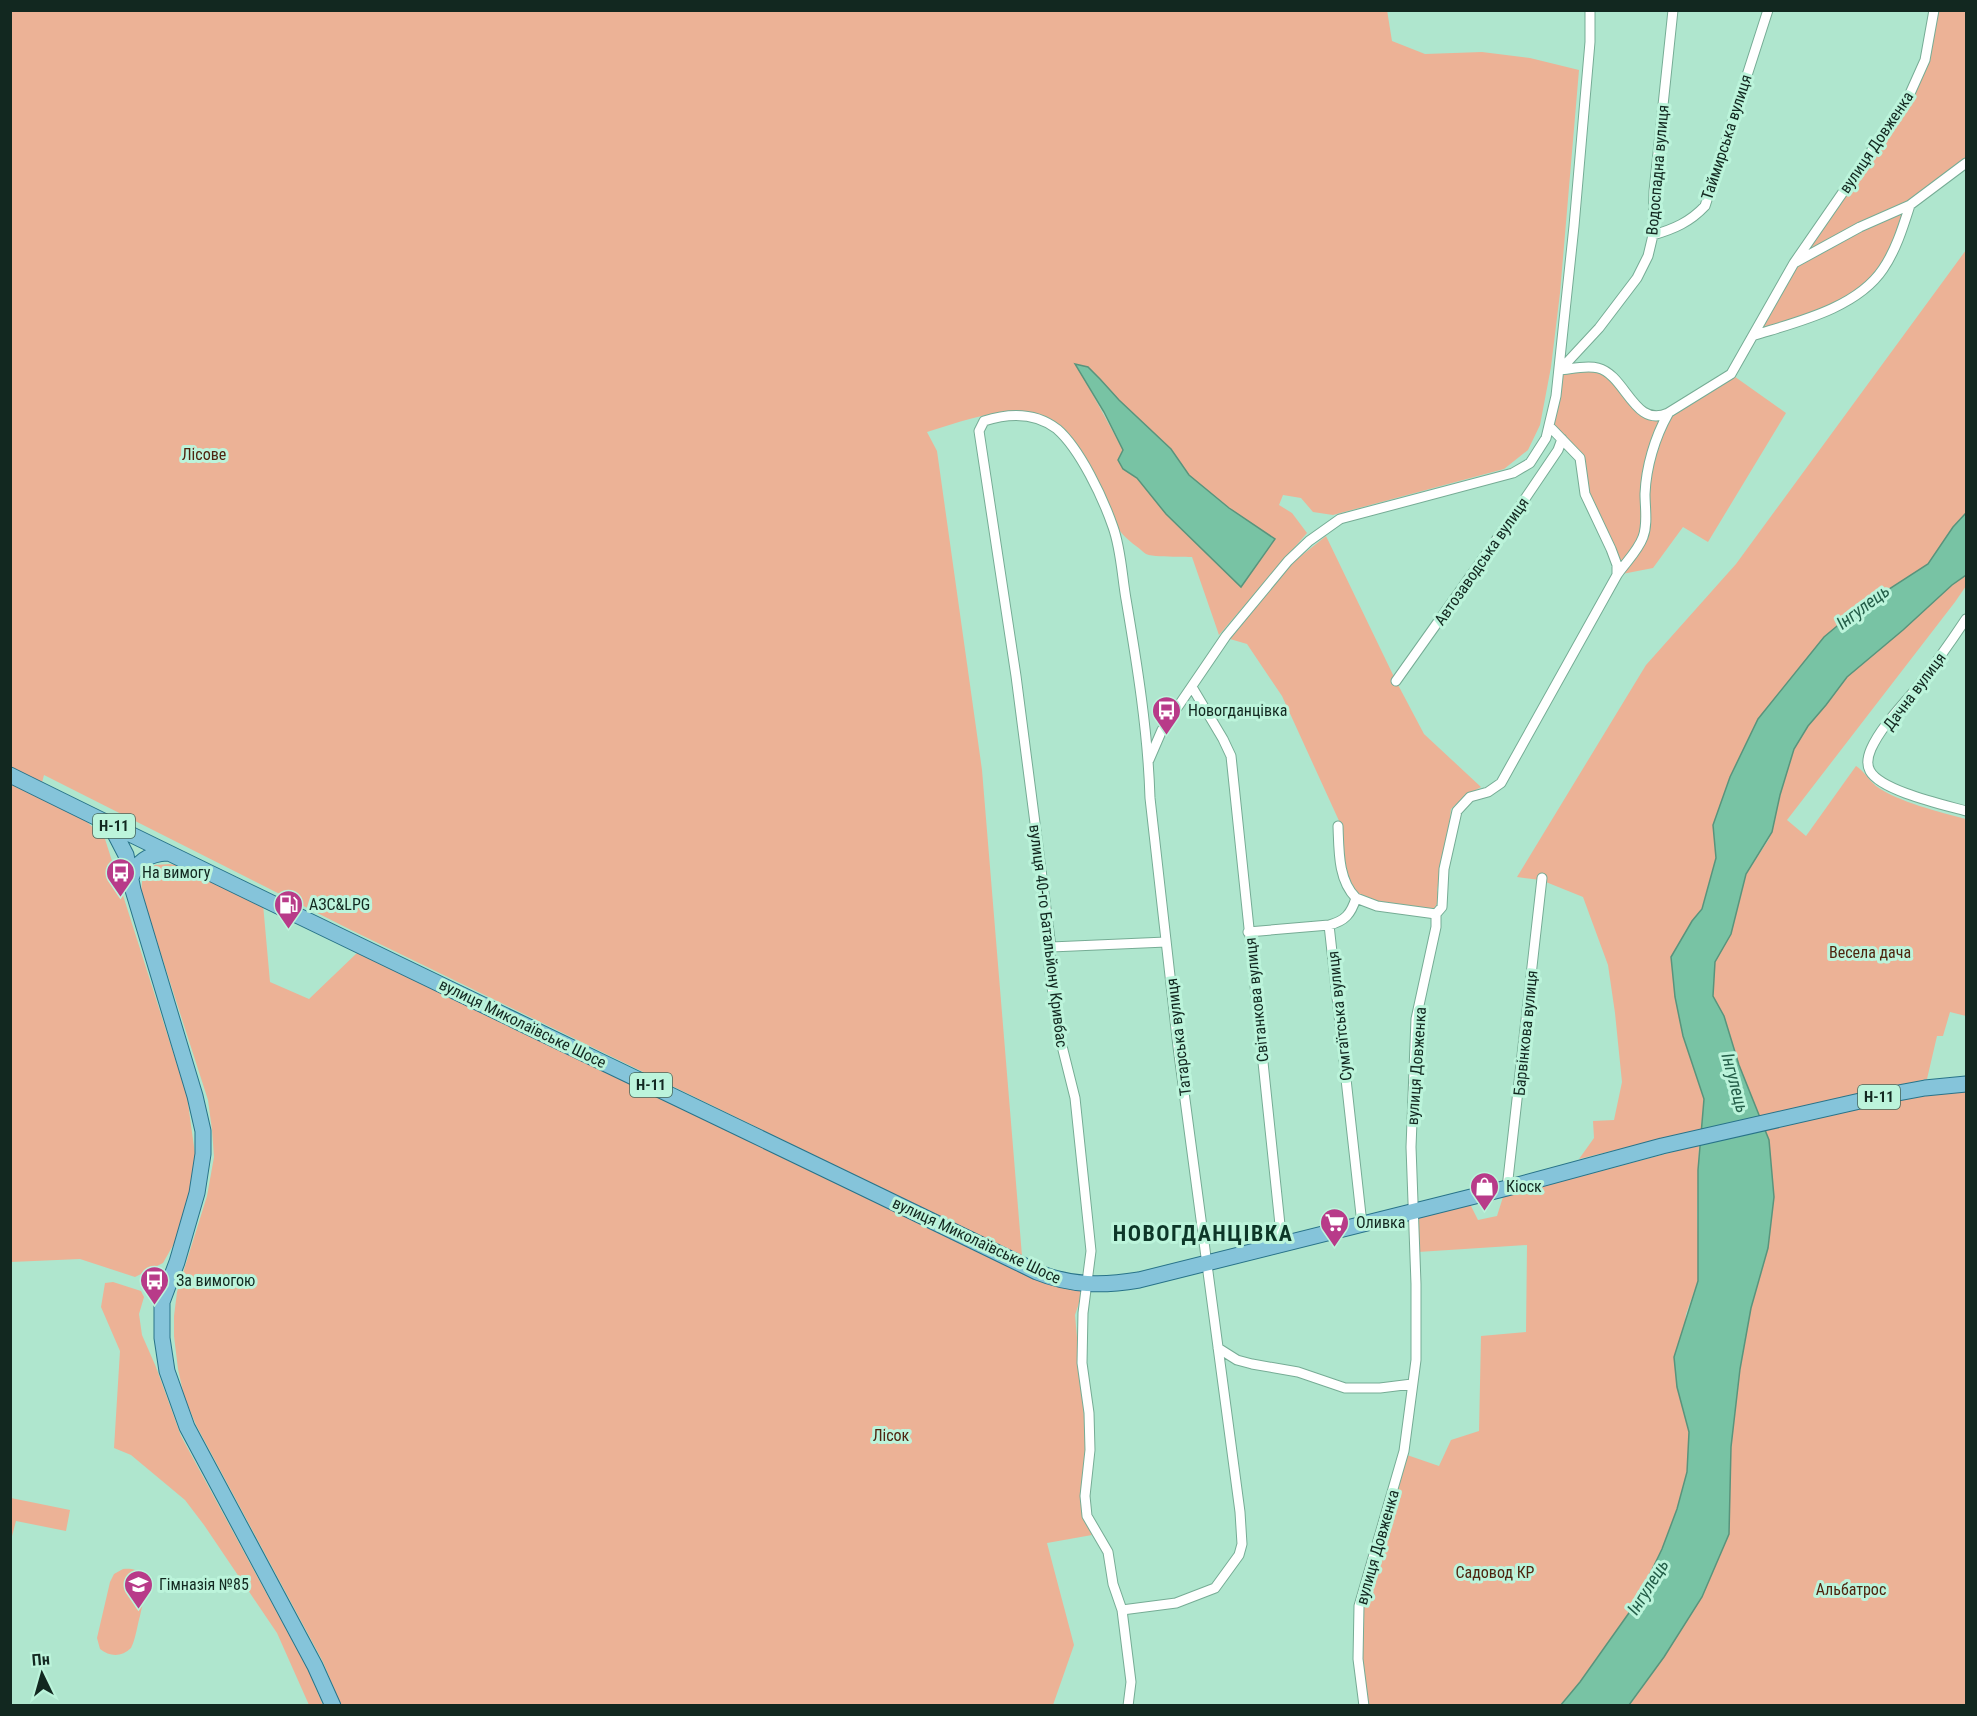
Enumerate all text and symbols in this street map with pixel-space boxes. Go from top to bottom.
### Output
street label: Таймирська вулиця [1697,72,1756,202]
street label: вулиця Довженка [1835,88,1917,197]
street label: Водоспадна вулиця [1642,104,1673,236]
park label: Лісове [182,445,226,464]
street label: Автозаводська вулиця [1430,494,1533,629]
water label: Інгулець [1832,580,1893,633]
street label: Дачна вулиця [1879,649,1950,734]
bus stop icon: Новогданцівка [1151,694,1183,736]
place label: Новогданцівка [1188,701,1287,720]
road number: Н-11 [93,814,135,838]
street label: вулиця 40-го Батальйону Кривбас [1025,823,1072,1049]
bus stop icon: На вимогу [105,856,137,898]
place label: На вимогу [142,863,211,882]
fuel station icon: АЗС&LPG [272,888,304,930]
place label: АЗС&LPG [309,895,370,914]
street label: Світанкова вулиця [1241,937,1272,1063]
park label: Весела дача [1829,943,1911,962]
street label: Сумгаїтська вулиця [1323,950,1356,1082]
street label: Барвінкова вулиця [1509,969,1542,1097]
street label: вулиця Миколаївське Шосе [436,975,609,1072]
street label: Татарська вулиця [1162,977,1195,1097]
street label: вулиця Довженка [1403,1006,1430,1126]
water label: Інгулець [1717,1051,1754,1115]
road number: Н-11 [630,1073,672,1097]
road number: Н-11 [1858,1085,1900,1109]
shop icon: Кіоск [1469,1170,1501,1212]
place label: Кіоск [1506,1177,1542,1196]
street label: вулиця Миколаївське Шосе [890,1193,1064,1288]
supermarket icon: Оливка [1319,1206,1351,1248]
place label: Оливка [1356,1213,1405,1232]
district label: НОВОГДАНЦІВКА [1113,1221,1293,1246]
bus stop icon: За вимогою [139,1264,171,1306]
place label: За вимогою [176,1271,255,1290]
park label: Лісок [873,1426,910,1445]
street label: вулиця Довженка [1352,1488,1403,1607]
water label: Інгулець [1622,1555,1673,1618]
park label: Садовод КР [1456,1563,1535,1582]
school or university icon: Гімназія №85 [122,1568,154,1610]
place label: Гімназія №85 [159,1575,249,1594]
park label: Альбатрос [1816,1580,1886,1599]
north arrow [12,1644,72,1704]
text: Пн [31,1649,50,1670]

